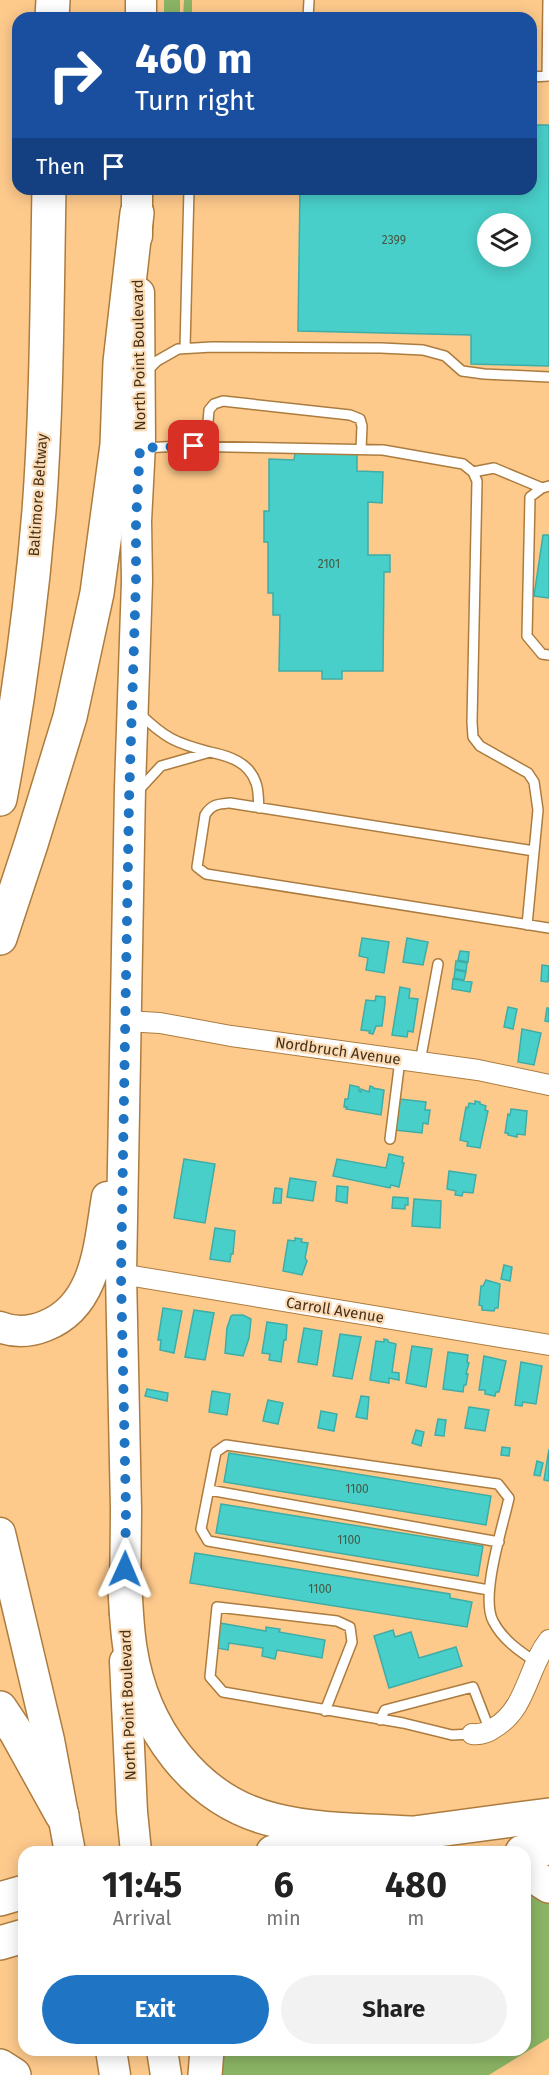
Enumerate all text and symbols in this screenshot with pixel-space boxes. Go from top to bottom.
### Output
text: 460 m [135,34,252,84]
icon: right [36,36,114,114]
text: Turn right [135,85,255,117]
icon: arrive [97,150,130,183]
text: Then [36,153,85,180]
map controls [477,213,531,267]
button: layers [477,213,531,267]
house number: 2399 [382,233,406,247]
street label: North Point Boulevard [129,279,149,431]
pin [168,420,219,471]
icon: arrive [177,429,210,462]
street label: Baltimore Beltway [25,432,51,557]
house number: 2101 [318,557,340,571]
street label: Nordbruch Avenue [274,1033,402,1069]
street label: Carroll Avenue [285,1293,385,1327]
house number: 1100 [345,1482,369,1496]
house number: 1100 [337,1533,361,1547]
position arrow [93,1537,157,1601]
house number: 1100 [308,1582,332,1596]
street label: North Point Boulevard [116,1629,140,1781]
text: 11:45 [102,1863,182,1907]
text: 6 [273,1863,294,1907]
text: 480 [385,1863,447,1907]
text: Arrival [113,1906,171,1930]
text: min [266,1906,301,1930]
text: m [407,1906,424,1930]
button: Exit [42,1975,269,2044]
button: Share [281,1975,507,2044]

